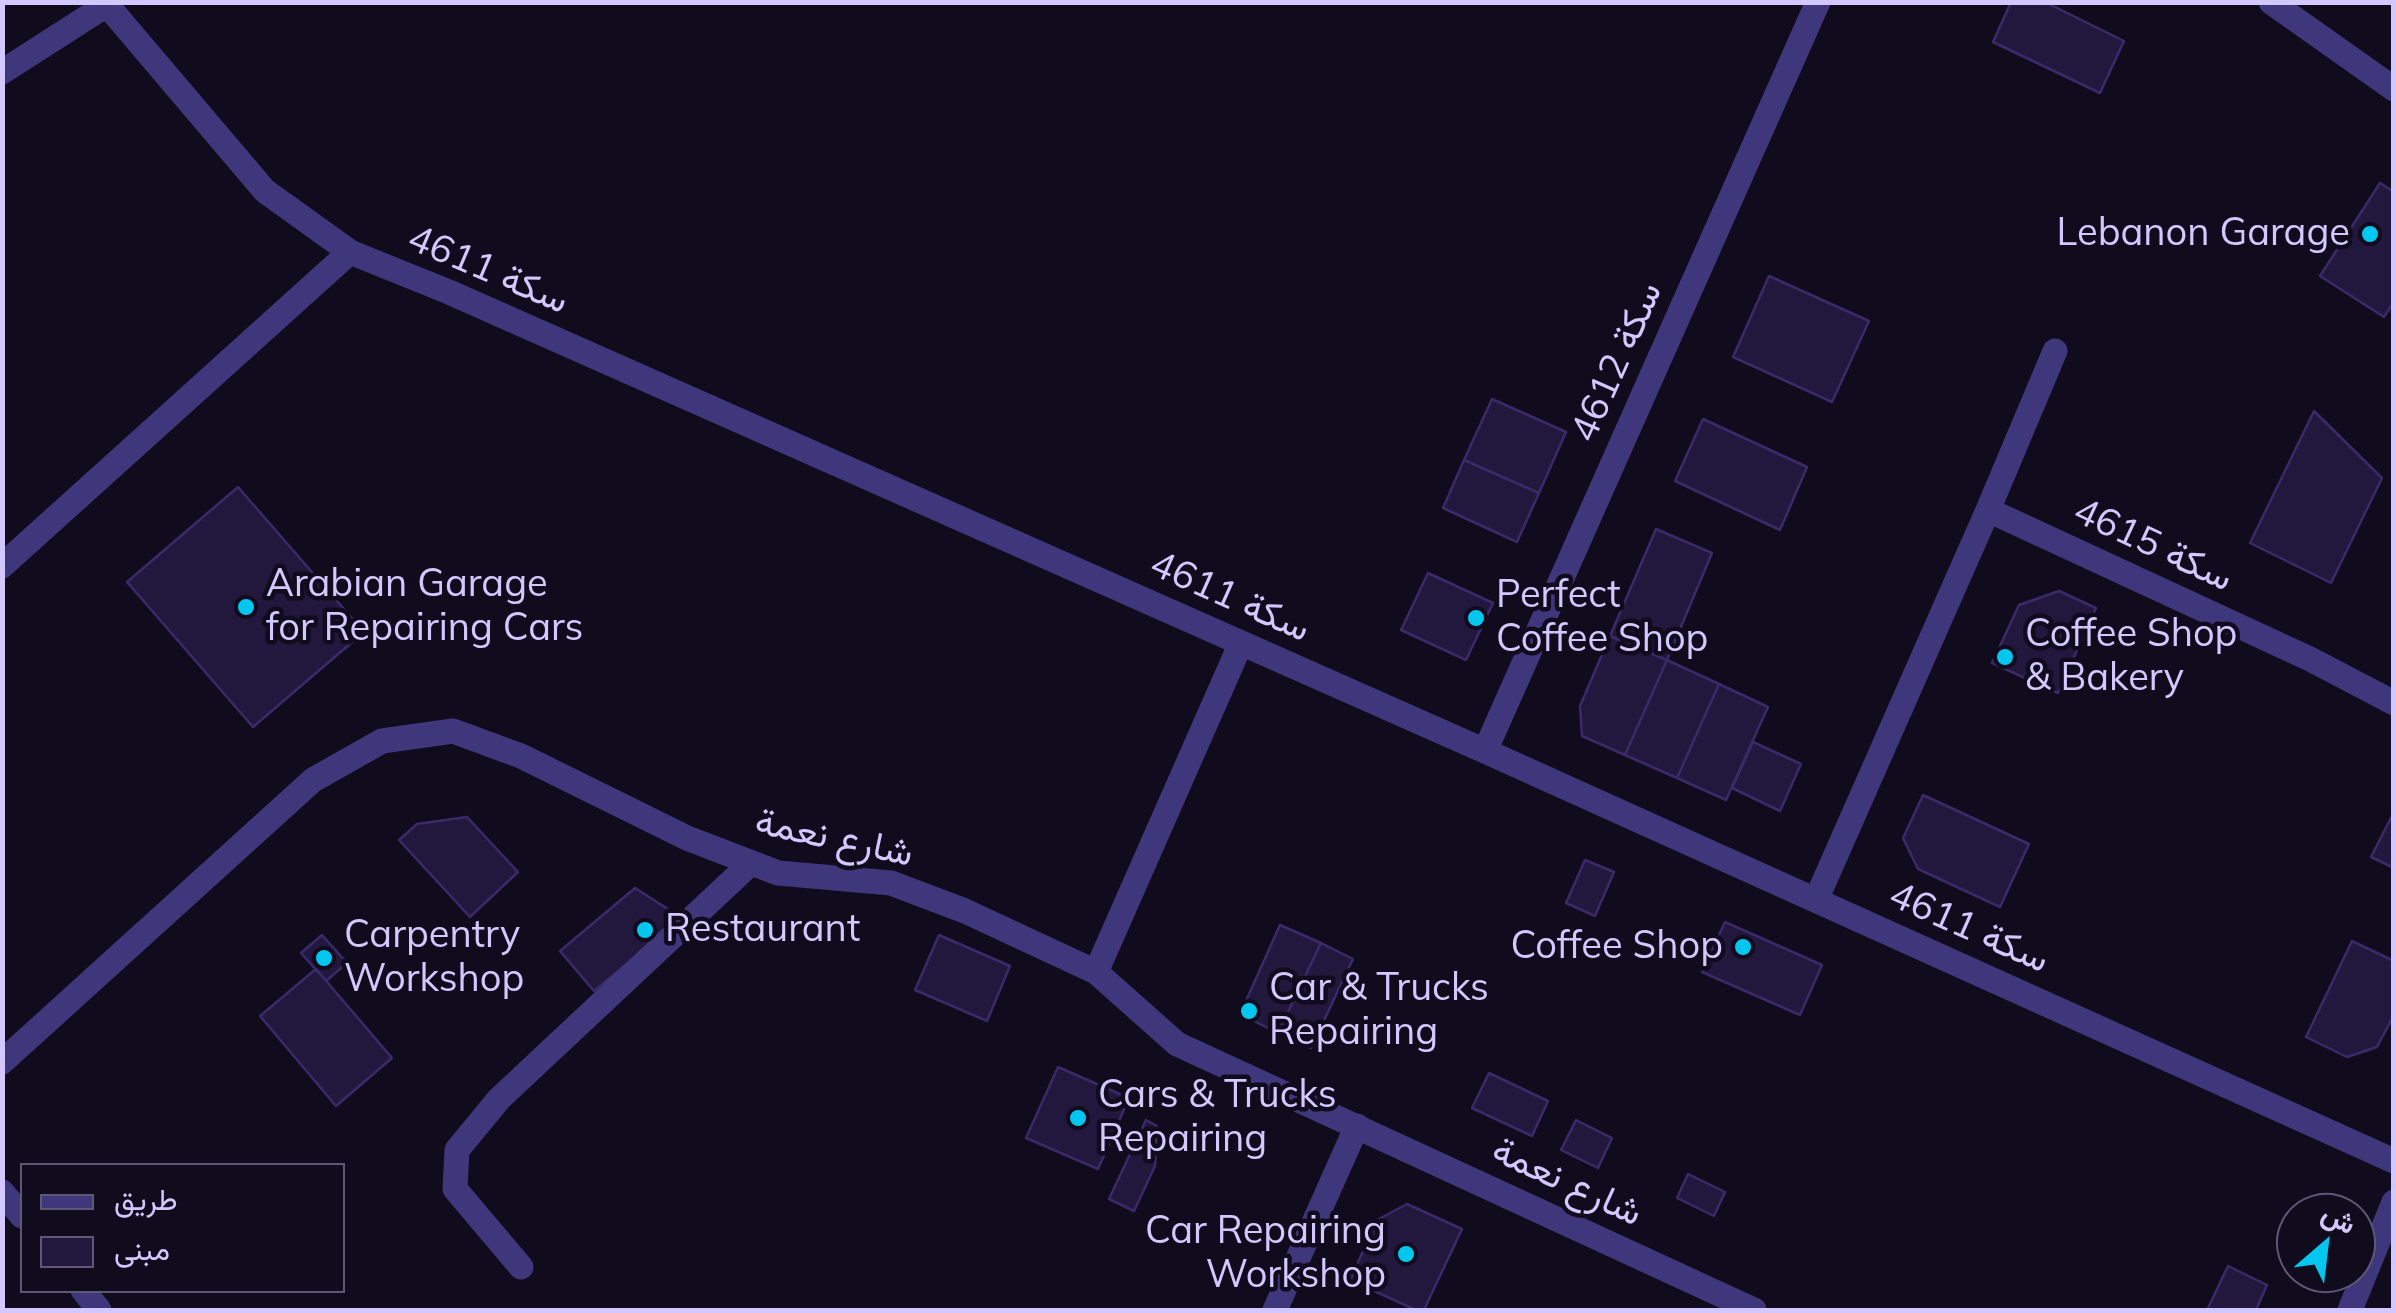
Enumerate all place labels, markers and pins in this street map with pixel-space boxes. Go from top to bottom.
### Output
place label: Lebanon Garage [2056,211,2350,257]
marker: Lebanon Garage [2359,223,2381,245]
place label: Arabian Garage for Repairing Cars [266,562,583,652]
place label: Perfect Coffee Shop [1496,573,1708,662]
marker: Arabian Garage for Repairing Cars [235,596,257,618]
marker: Perfect Coffee Shop [1465,607,1487,629]
place label: Coffee Shop & Bakery [2025,612,2237,702]
marker: Coffee Shop & Bakery [1994,646,2016,668]
place label: Restaurant [665,907,860,953]
place label: Carpentry Workshop [344,913,524,1002]
marker: Restaurant [634,919,656,941]
place label: Coffee Shop [1511,924,1723,970]
marker: Coffee Shop [1732,936,1754,958]
marker: Carpentry Workshop [313,947,335,969]
place label: Car & Trucks Repairing [1269,966,1489,1056]
marker: Car & Trucks Repairing [1238,1000,1260,1022]
place label: Cars & Trucks Repairing [1098,1073,1337,1162]
marker: Cars & Trucks Repairing [1067,1107,1089,1129]
place label: Car Repairing Workshop [1145,1209,1386,1298]
marker: Car Repairing Workshop [1395,1243,1417,1265]

